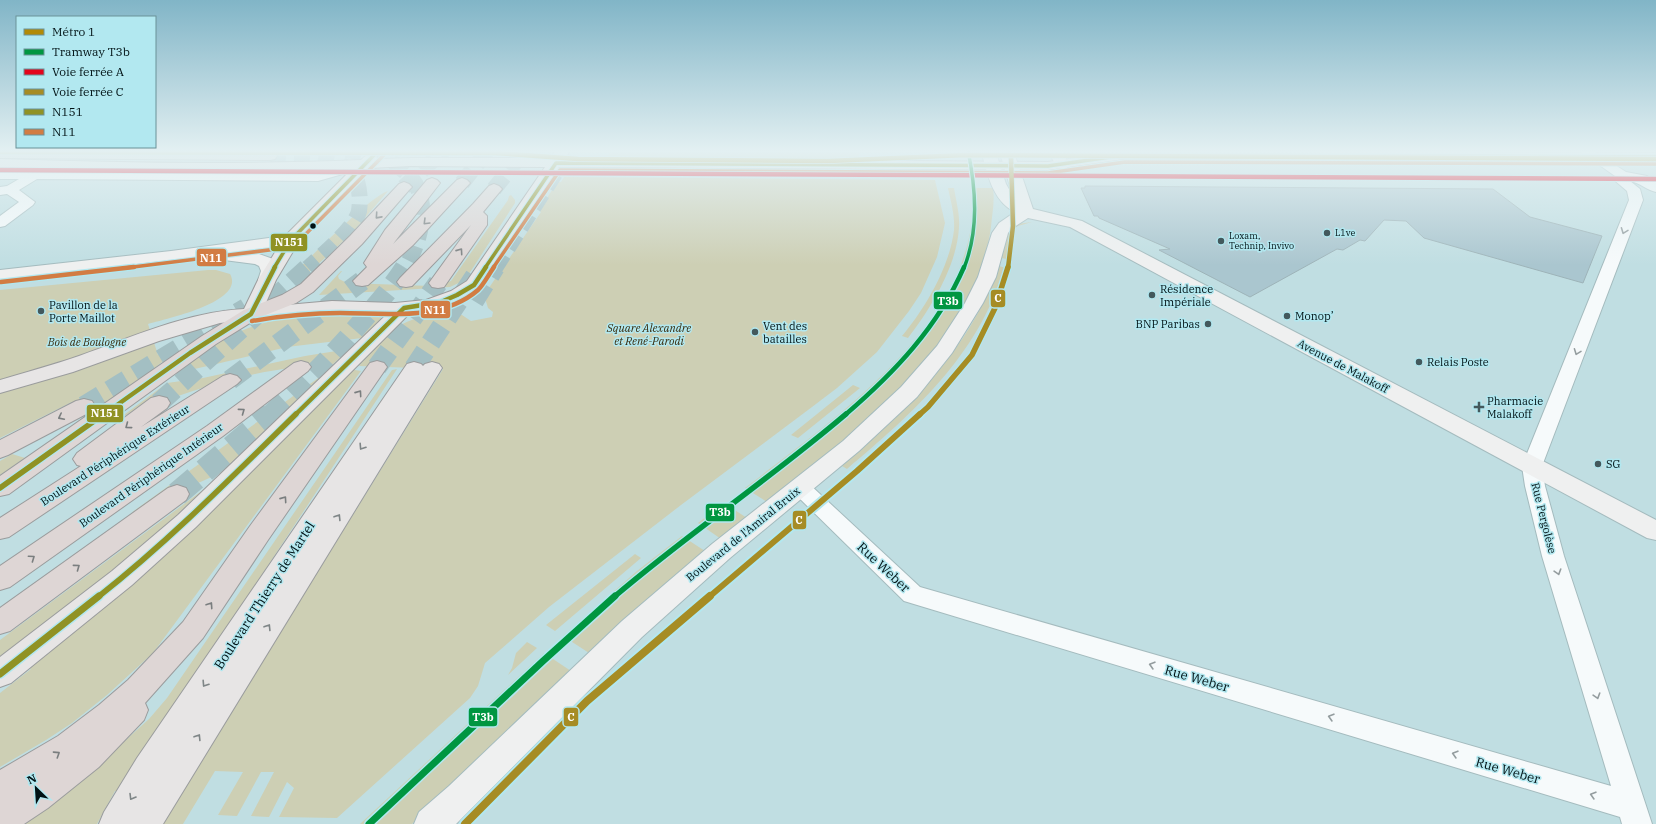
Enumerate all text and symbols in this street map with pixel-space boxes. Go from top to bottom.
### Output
legend [16,16,156,148]
text: Métro 1 [52,24,95,39]
text: Tramway T3b [52,44,130,59]
text: Voie ferrée A [52,64,125,79]
text: Voie ferrée C [52,84,124,99]
text: N151 [52,104,83,119]
text: N11 [52,124,76,139]
one-way arrow [375,212,382,219]
one-way arrow [423,217,431,225]
unlabelled marker [308,221,318,231]
place label: L1ve [1335,227,1355,238]
marker: L1ve [1322,228,1332,238]
one-way arrow [1621,228,1629,235]
place label: Loxam, Technip, Invivo [1229,230,1294,251]
line badge: N151 [270,233,308,252]
text: N151 [275,235,304,249]
marker: Loxam, Technip, Invivo [1216,236,1226,246]
line badge: N11 [196,248,227,267]
one-way arrow [455,248,463,255]
text: N11 [200,251,222,265]
place label: Résidence Impériale [1160,282,1213,309]
line badge: C [990,289,1006,308]
marker: Résidence Impériale [1147,290,1157,300]
line badge: T3b [933,291,963,310]
text: C [994,291,1002,305]
text: T3b [937,294,959,308]
place label: Pavillon de la Porte Maillot [49,298,118,325]
line badge: N11 [420,300,451,319]
text: N11 [424,303,446,317]
marker: Pavillon de la Porte Maillot [36,306,46,316]
place label: Monop’ [1295,309,1334,323]
marker: Monop’ [1282,311,1292,321]
place label: BNP Paribas [1136,317,1200,331]
place label: Vent des batailles [763,319,807,346]
marker: BNP Paribas [1203,319,1213,329]
park label: Square Alexandre et René-Parodi [606,321,691,348]
marker: Vent des batailles [750,327,760,337]
park label: Bois de Boulogne [47,335,126,349]
street label: Avenue de Malakoff [1295,336,1392,397]
one-way arrow [1574,349,1582,356]
place label: Relais Poste [1427,355,1489,369]
marker: Relais Poste [1414,357,1424,367]
one-way arrow [354,390,361,397]
place label: Pharmacie Malakoff [1487,394,1543,421]
street label: Boulevard Périphérique Extérieur [38,401,192,509]
marker: Pharmacie Malakoff [1474,402,1484,412]
line badge: N151 [86,404,124,423]
text: N151 [91,406,120,420]
one-way arrow [237,409,244,416]
one-way arrow [58,413,65,420]
street label: Boulevard Périphérique Intérieur [76,420,226,530]
one-way arrow [125,421,132,428]
one-way arrow [359,443,367,450]
place label: SG [1606,457,1620,471]
marker: SG [1593,459,1603,469]
street label: Rue Pergolèse [1528,481,1560,555]
street label: Boulevard de l'Amiral Bruix [683,484,803,584]
one-way arrow [279,496,286,503]
line badge: T3b [705,503,735,522]
text: T3b [709,505,731,519]
line badge: C [792,510,807,530]
text: C [795,513,803,527]
one-way arrow [333,514,340,521]
street label: Boulevard Thierry de Martel [210,518,319,672]
street label: Rue Weber [854,539,914,596]
one-way arrow [28,555,35,563]
one-way arrow [72,565,79,572]
one-way arrow [1553,568,1562,575]
one-way arrow [205,603,212,610]
one-way arrow [263,624,271,631]
one-way arrow [1149,661,1156,670]
street label: Rue Weber [1163,661,1231,696]
one-way arrow [202,680,210,687]
one-way arrow [1592,692,1601,699]
line badge: T3b [468,707,498,727]
line badge: C [563,707,579,727]
text: T3b [472,710,494,724]
text: C [567,710,575,724]
one-way arrow [1327,713,1334,722]
one-way arrow [194,734,201,741]
one-way arrow [1452,750,1459,759]
one-way arrow [53,751,60,758]
street label: Rue Weber [1474,753,1542,788]
north arrow [16,768,56,808]
text: N [25,771,39,787]
one-way arrow [1590,791,1597,800]
one-way arrow [130,792,137,799]

